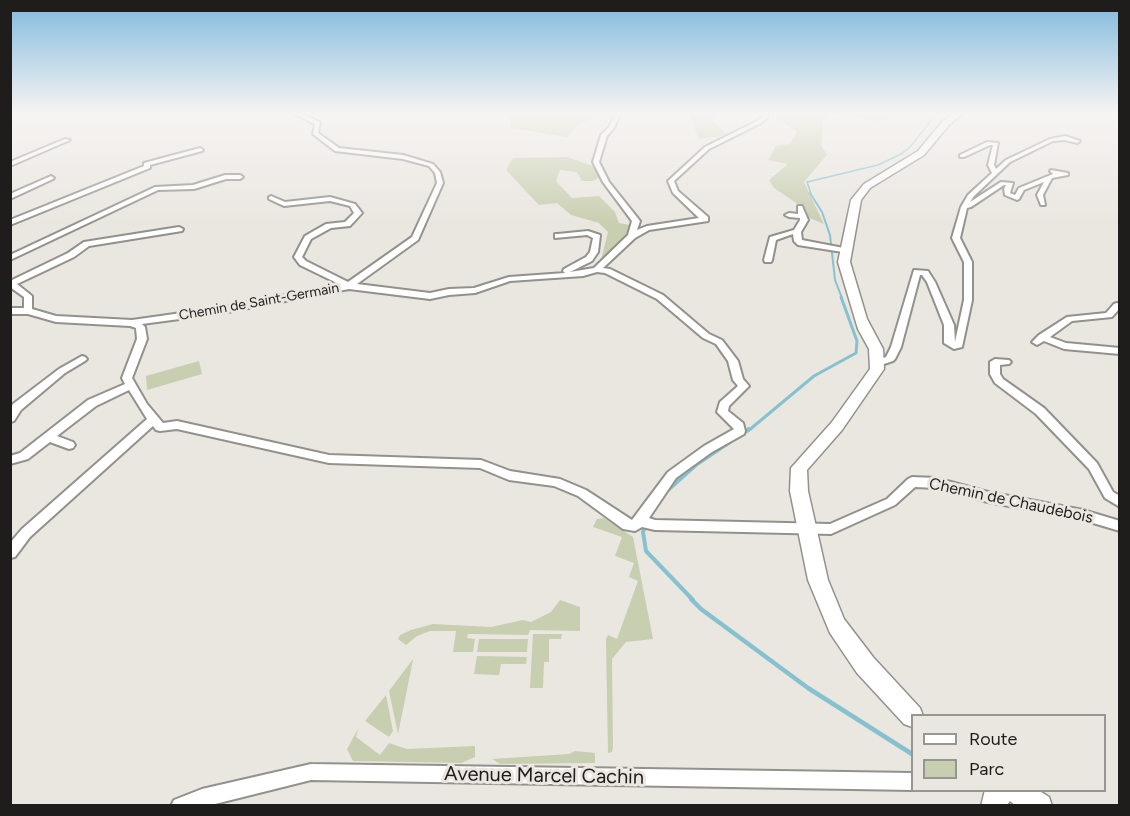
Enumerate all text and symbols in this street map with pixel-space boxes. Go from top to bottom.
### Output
street label: Chemin de Saint-Germain [178,280,340,324]
street label: Chemin de Chaudebois [927,474,1095,528]
legend [911,714,1106,792]
text: Route [969,728,1017,750]
text: Parc [969,758,1004,780]
street label: Avenue Marcel Cachin [444,762,644,790]

